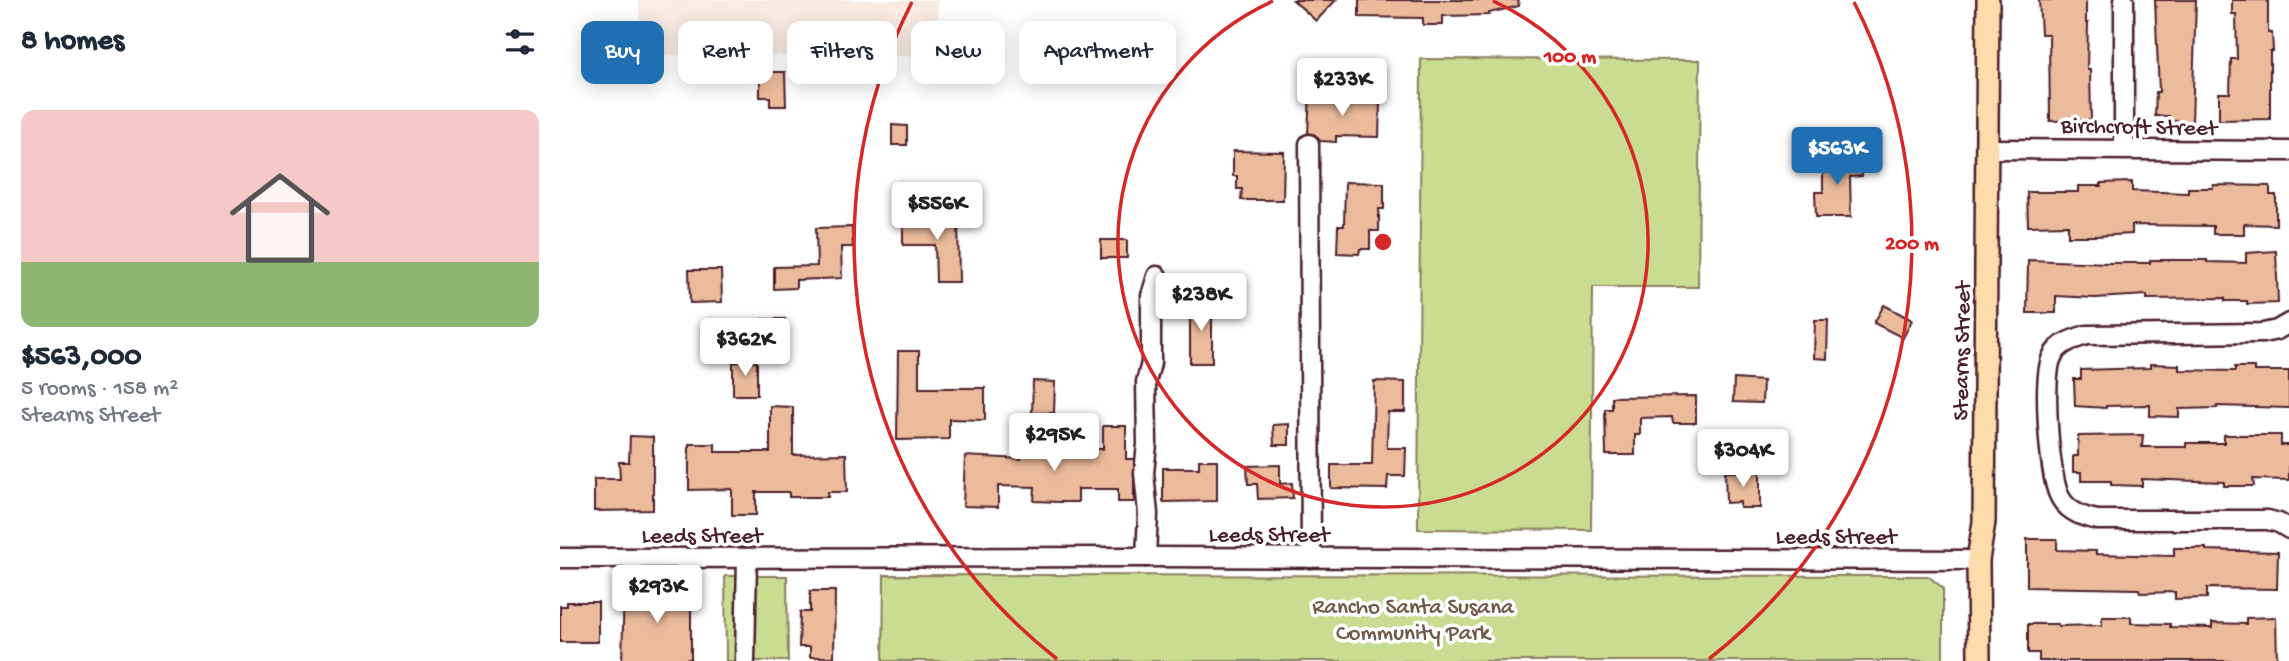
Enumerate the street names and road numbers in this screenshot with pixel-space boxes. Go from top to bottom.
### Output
street label: Birchcroft Street [2060,114,2219,143]
street label: Stearns Street [1949,280,1978,421]
street label: Leeds Street [1209,523,1331,550]
street label: Leeds Street [642,524,764,551]
street label: Leeds Street [1776,525,1898,552]

